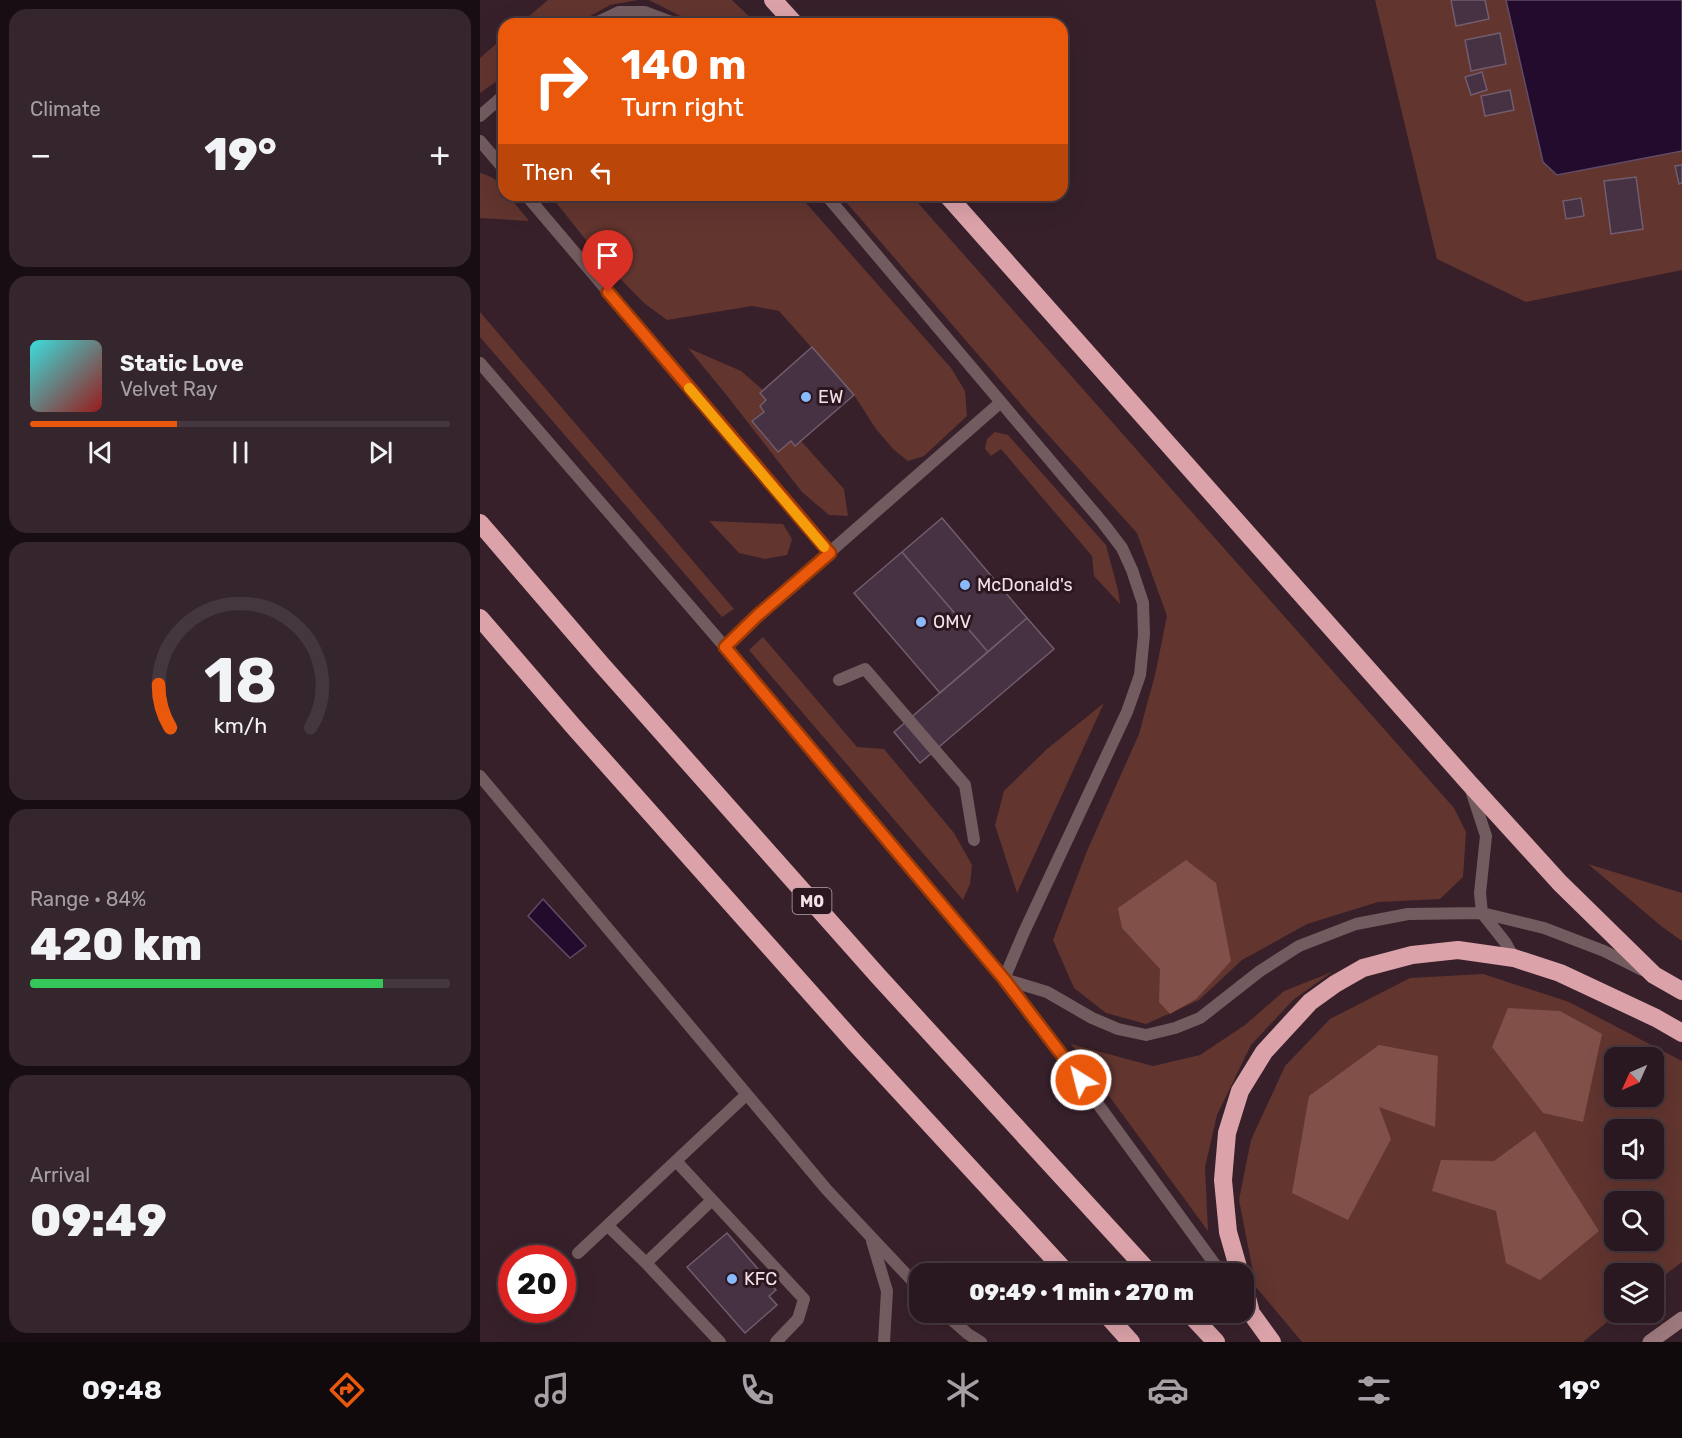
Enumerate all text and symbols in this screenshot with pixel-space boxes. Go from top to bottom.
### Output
text: 140 m [621,40,747,90]
icon: right [522,42,600,120]
text: Turn right [621,91,744,123]
text: Climate [30,97,101,121]
text: 19° [204,128,277,181]
text: − [30,135,51,174]
text: + [429,135,450,174]
icon: left [585,156,618,189]
text: Then [522,159,573,186]
pin [582,230,633,292]
icon: arrive [591,239,624,272]
text: Static Love [120,350,244,377]
text: Velvet Ray [120,377,218,401]
place label: EW [818,386,843,408]
marker: EW [799,390,813,404]
icon: previous [84,436,117,469]
icon: pause [224,436,257,469]
icon: next [364,436,397,469]
place label: McDonald's [977,574,1073,596]
marker: McDonald's [958,578,972,592]
place label: OMV [933,611,971,633]
marker: OMV [914,615,928,629]
text: 18 [203,644,277,718]
text: km/h [213,713,267,738]
text: Range · 84% [30,887,146,911]
road number: M0 [792,888,832,914]
text: 420 km [30,918,202,971]
north arrow [1604,1047,1664,1107]
map controls [1604,1047,1664,1323]
position arrow [1049,1048,1113,1112]
button: sound [1604,1119,1664,1179]
text: Arrival [30,1163,90,1187]
button: search [1604,1191,1664,1251]
text: 09:49 [30,1194,167,1247]
speed limit sign: 20 [498,1245,576,1323]
button: layers [1604,1263,1664,1323]
place label: KFC [744,1268,777,1290]
marker: KFC [725,1272,739,1286]
text: 09:49 · 1 min · 270 m [969,1279,1194,1306]
icon: directions [326,1369,368,1411]
icon: music [531,1369,573,1411]
icon: phone [736,1369,778,1411]
icon: climate [942,1369,984,1411]
icon: car [1147,1369,1189,1411]
icon: filters [1353,1369,1395,1411]
text: 09:48 [82,1374,162,1406]
text: 19° [1558,1374,1600,1406]

